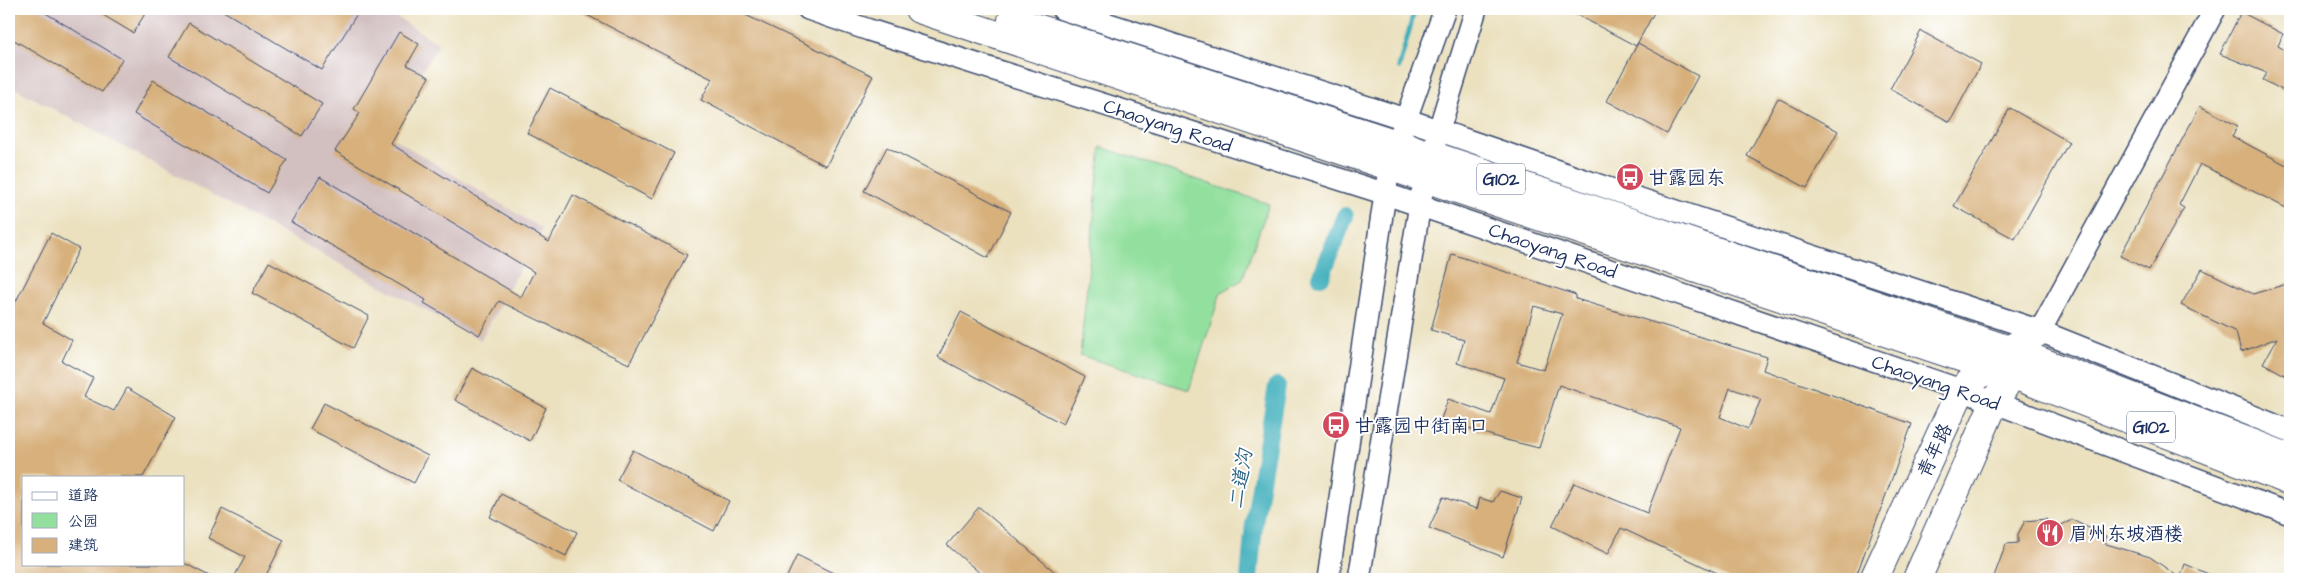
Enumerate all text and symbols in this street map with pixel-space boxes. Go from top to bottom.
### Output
street label: Chaoyang Road [1099,93,1236,161]
bus stop icon: 甘露园东 [1615,162,1645,192]
road number: G102 [1477,163,1525,194]
place label: 甘露园东 [1649,165,1725,192]
street label: Chaoyang Road [1485,217,1620,287]
street label: Chaoyang Road [1868,349,2003,419]
bus stop icon: 甘露园中街南口 [1321,410,1351,440]
road number: G102 [2127,412,2175,442]
place label: 甘露园中街南口 [1355,413,1488,440]
street label: 青年路 [1911,419,1960,482]
water label: 二道沟 [1222,445,1260,511]
legend [22,476,185,566]
text: 道路 [68,485,98,506]
text: 公园 [68,511,98,532]
restaurant icon: 眉州东坡酒楼 [2035,518,2065,548]
place label: 眉州东坡酒楼 [2069,521,2183,548]
text: 建筑 [68,535,98,556]

